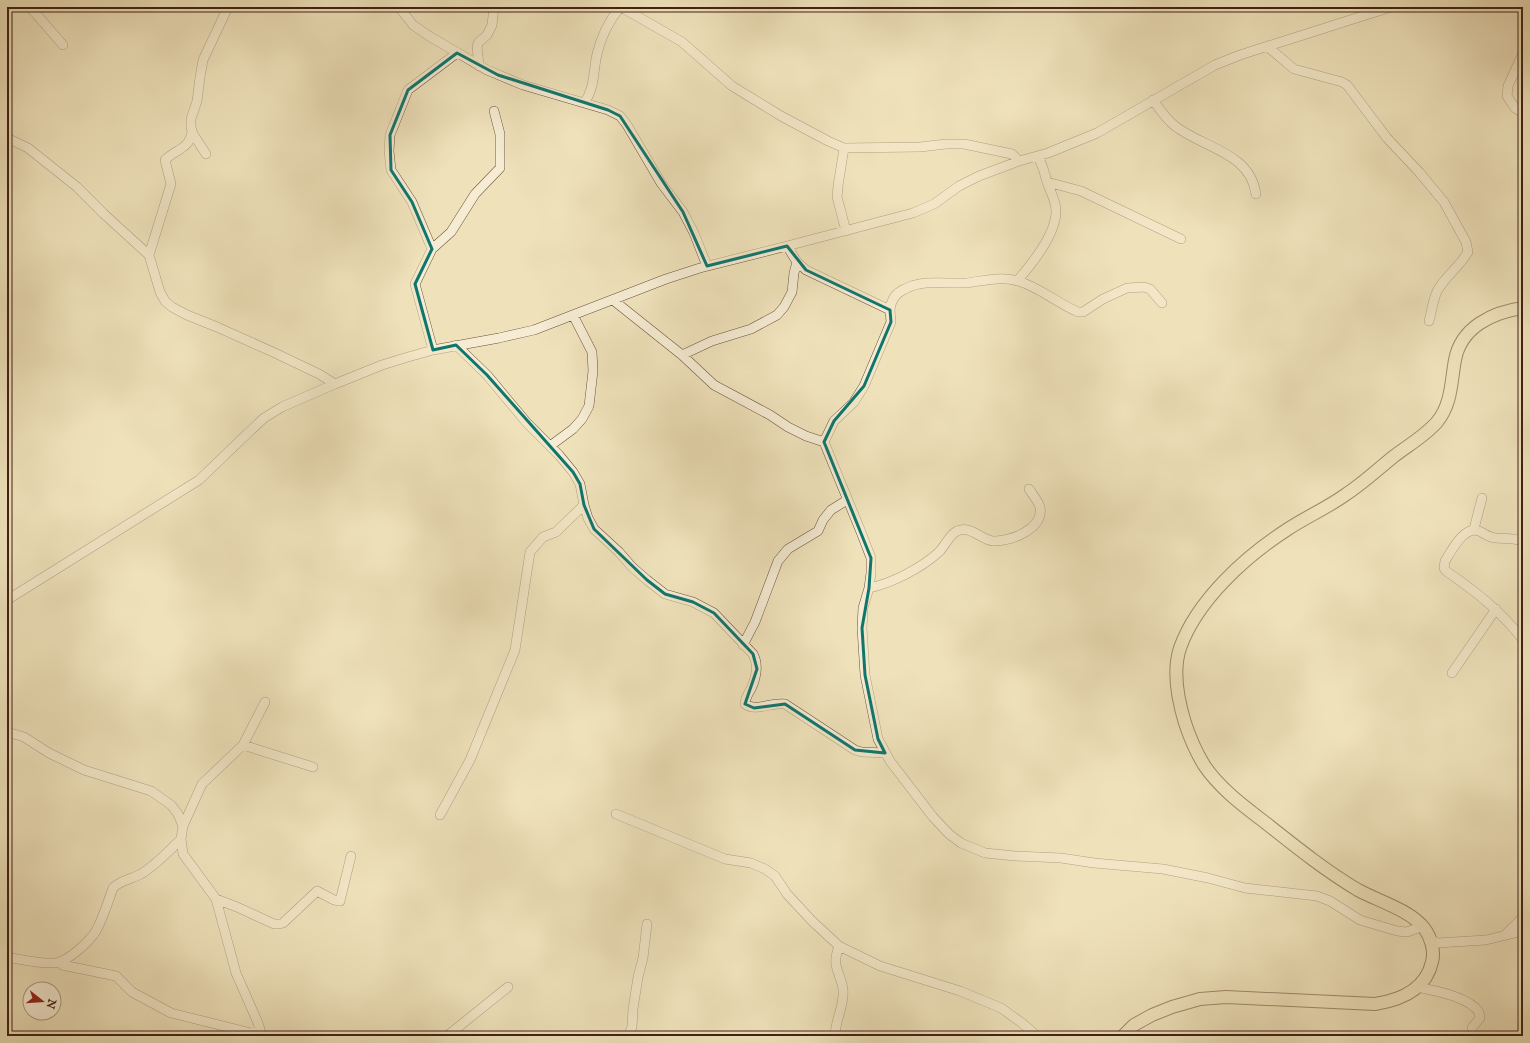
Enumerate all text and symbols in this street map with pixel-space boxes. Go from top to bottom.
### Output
north arrow [22,981,62,1021]
text: N [42,996,59,1011]

